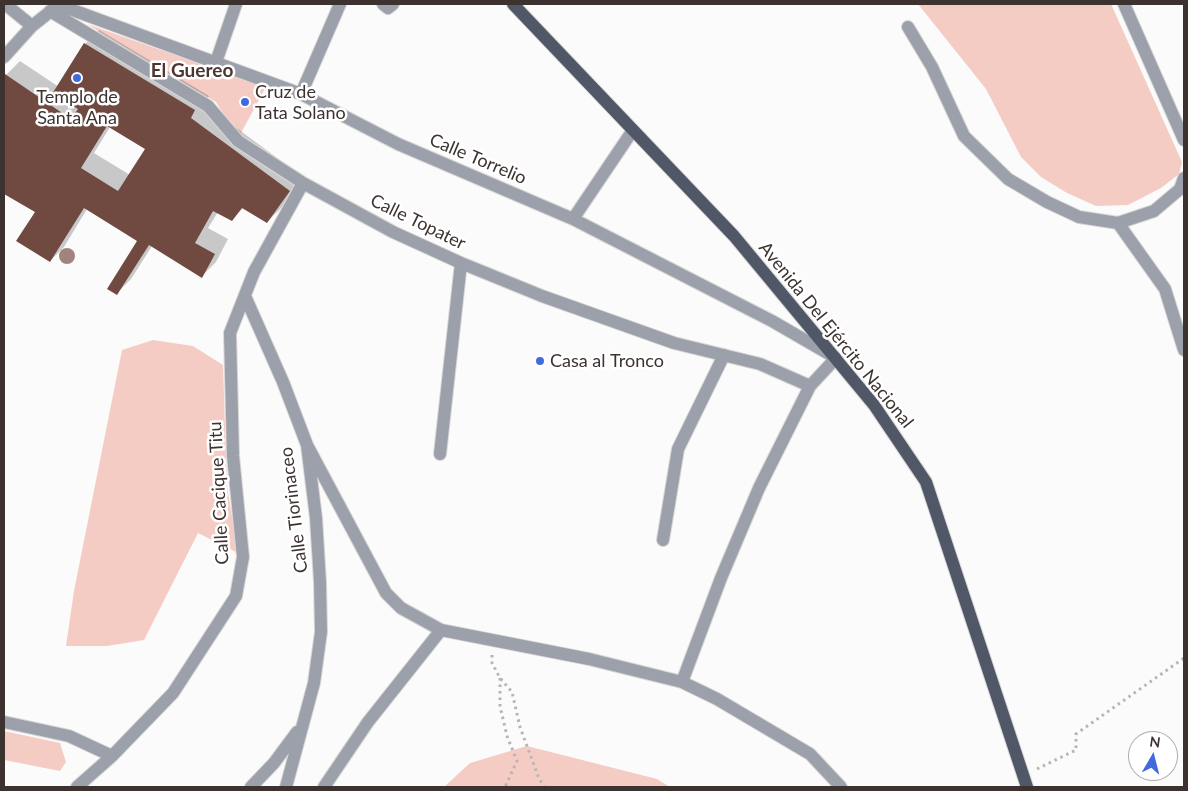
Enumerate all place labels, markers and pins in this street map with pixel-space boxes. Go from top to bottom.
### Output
marker: Templo de Santa Ana [71,72,83,84]
place label: Cruz de Tata Solano [255,81,346,124]
place label: Templo de Santa Ana [36,86,118,128]
marker: Cruz de Tata Solano [239,96,251,108]
place label: Casa al Tronco [550,350,664,372]
marker: Casa al Tronco [534,355,546,367]

